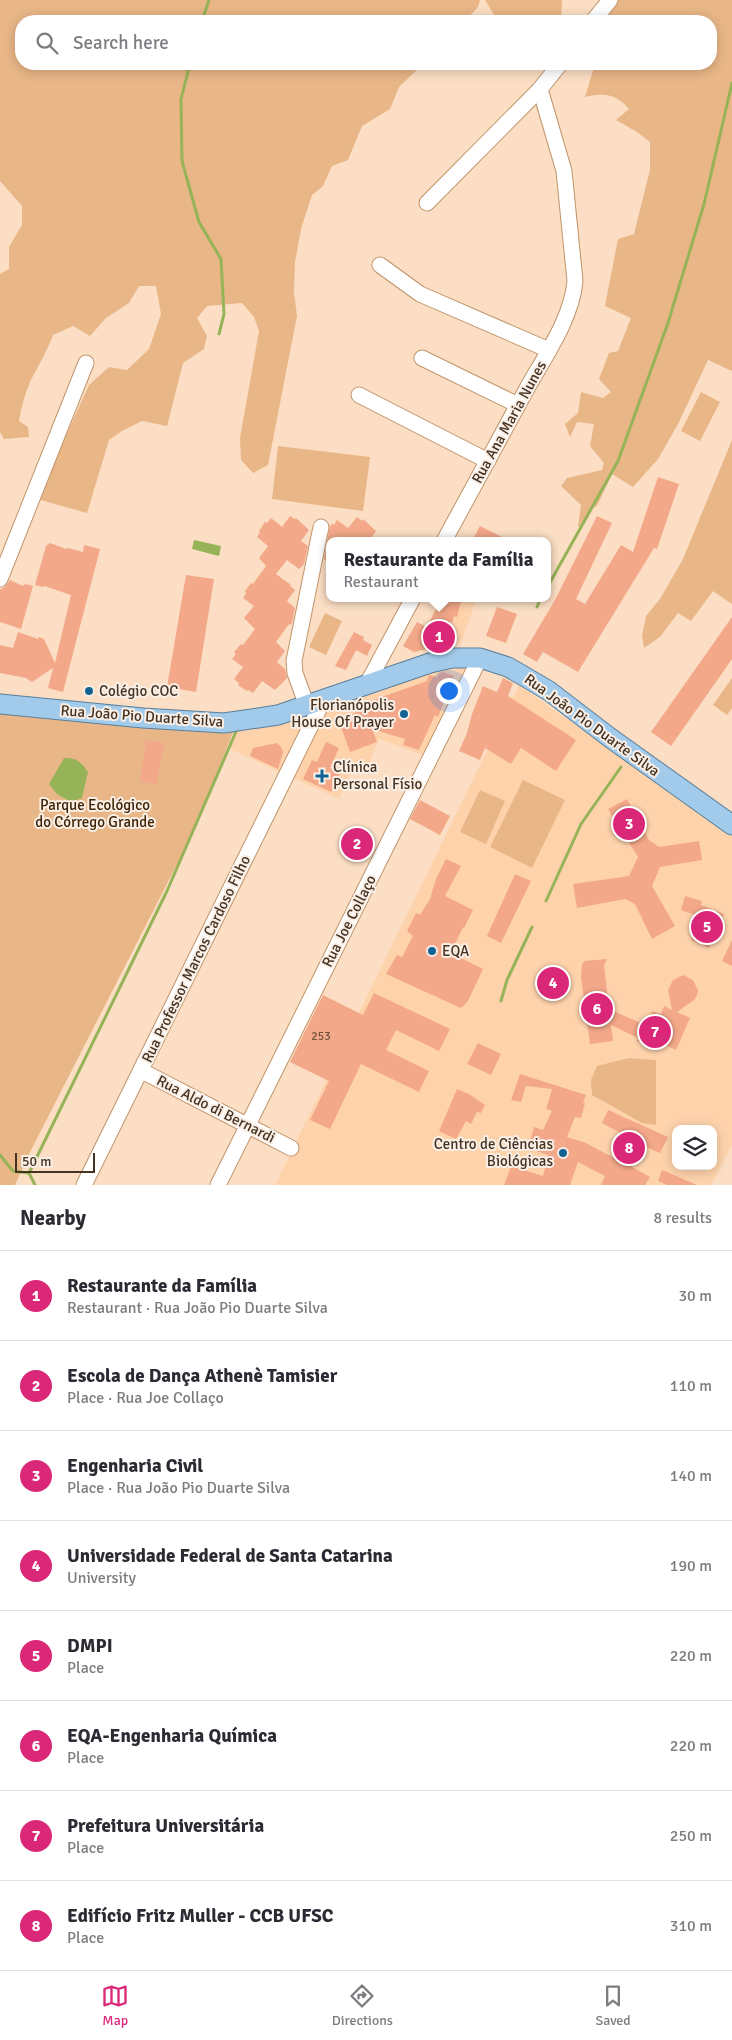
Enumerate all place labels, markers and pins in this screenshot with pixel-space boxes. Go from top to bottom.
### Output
pin: 1 [423,618,455,656]
place label: Colégio COC [99,682,178,700]
marker: Colégio COC [83,685,95,697]
place label: Florianópolis House Of Prayer [291,696,394,731]
marker: Florianópolis House Of Prayer [398,708,410,720]
place label: Clínica Personal Físio [333,758,423,793]
marker: Clínica Personal Físio [315,769,329,783]
pin: 3 [613,805,645,843]
pin: 2 [341,825,373,863]
pin: 5 [691,908,723,946]
place label: EQA [442,942,469,960]
marker: EQA [426,945,438,957]
pin: 4 [537,964,569,1002]
pin: 6 [581,990,613,1028]
pin: 7 [639,1013,671,1051]
pin: 8 [613,1129,645,1167]
place label: Centro de Ciências Biológicas [434,1135,553,1170]
marker: Centro de Ciências Biológicas [557,1147,569,1159]

